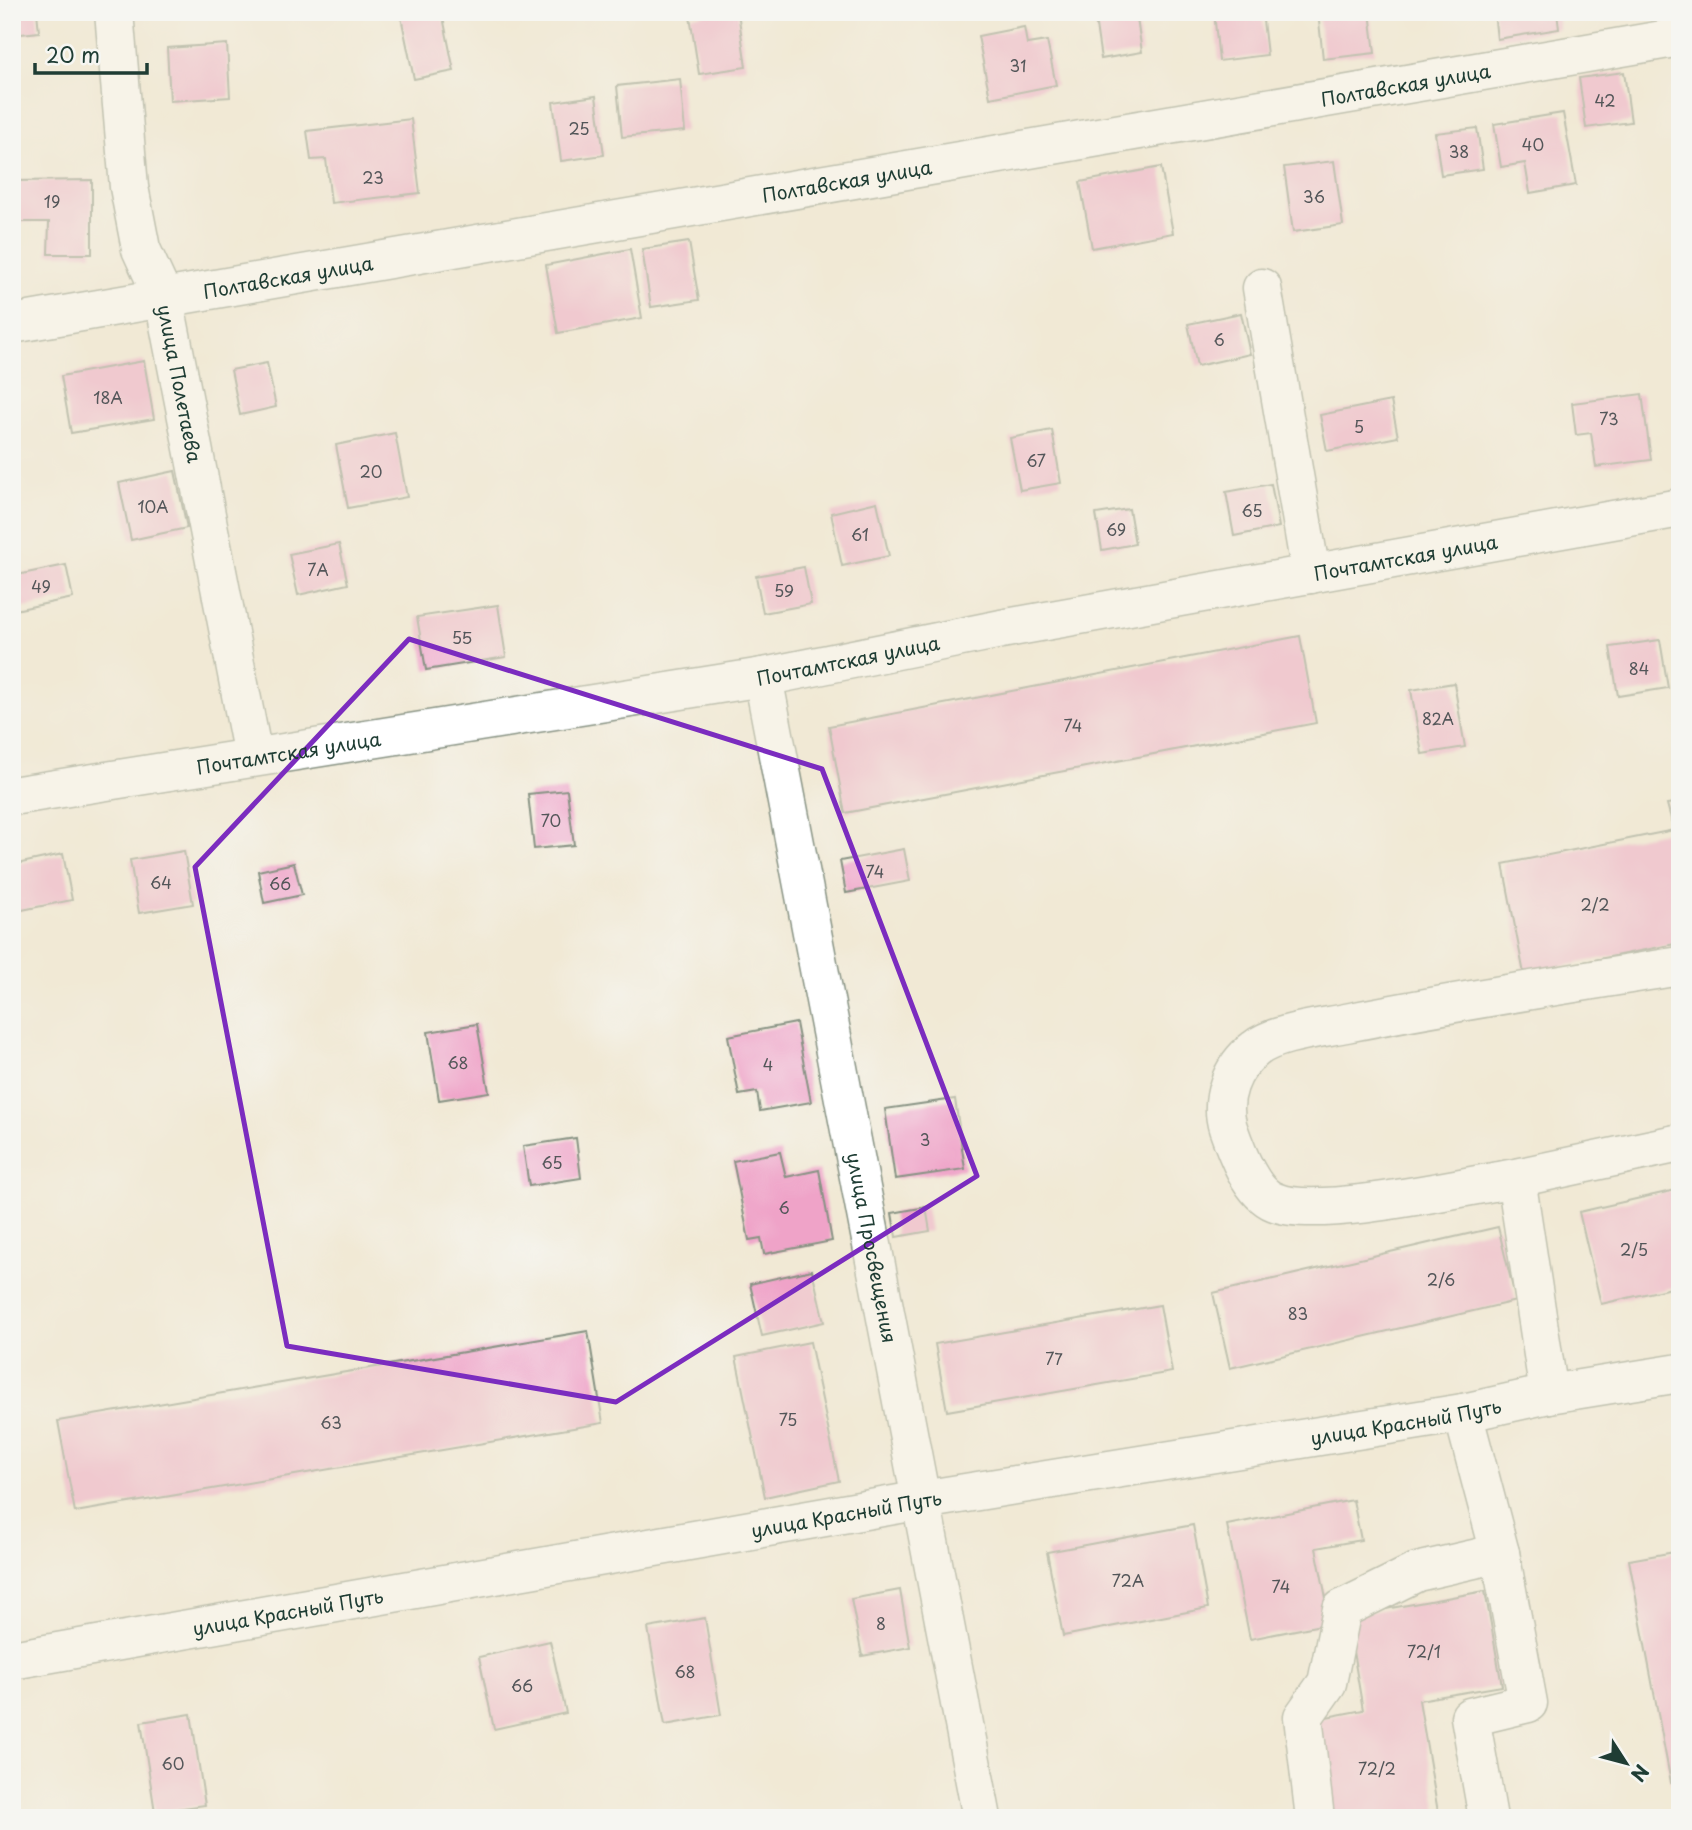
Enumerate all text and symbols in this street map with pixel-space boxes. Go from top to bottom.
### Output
scale bar [35,32,147,76]
text: 20 m [46,38,100,70]
house number: 31 [1010,53,1026,77]
street label: Полтавская улица [1318,56,1493,113]
house number: 42 [1594,88,1616,112]
house number: 25 [568,116,590,140]
house number: 40 [1522,132,1544,156]
house number: 38 [1449,139,1469,163]
street label: Полтавская улица [760,152,934,209]
house number: 23 [362,165,384,189]
house number: 36 [1303,184,1325,208]
house number: 19 [44,189,60,213]
street label: Полтавская улица [201,248,375,305]
street label: улица Полетаева [151,302,210,465]
house number: 6 [1213,327,1225,351]
house number: 18А [93,385,123,409]
house number: 73 [1599,406,1619,430]
house number: 5 [1354,414,1364,438]
house number: 67 [1026,448,1046,472]
house number: 20 [360,459,382,483]
house number: 10А [137,494,169,518]
house number: 65 [1241,498,1263,522]
house number: 69 [1106,517,1126,541]
house number: 61 [851,522,869,546]
street label: Почтамтская улица [1311,527,1500,587]
house number: 7А [307,557,329,581]
house number: 49 [31,574,51,598]
house number: 59 [774,578,794,602]
house number: 55 [452,625,472,649]
street label: Почтамтская улица [754,628,942,692]
house number: 84 [1629,656,1649,680]
house number: 82А [1422,706,1454,730]
house number: 74 [1064,713,1082,737]
street label: Почтамтская улица [194,724,383,781]
house number: 70 [541,808,561,832]
house number: 74 [866,859,884,883]
house number: 64 [150,870,172,894]
house number: 66 [269,871,291,895]
house number: 2/2 [1580,892,1610,916]
house number: 68 [447,1050,469,1074]
house number: 4 [763,1052,773,1076]
house number: 3 [920,1127,930,1151]
house number: 65 [541,1150,563,1174]
street label: улица Просвещения [841,1150,905,1345]
house number: 6 [778,1195,790,1219]
house number: 2/5 [1620,1237,1648,1261]
house number: 2/6 [1427,1267,1455,1291]
house number: 83 [1288,1301,1308,1325]
house number: 77 [1045,1346,1063,1370]
street label: улица Красный Путь [1308,1391,1504,1451]
house number: 75 [779,1407,797,1431]
house number: 63 [320,1410,342,1434]
street label: улица Красный Путь [749,1483,944,1544]
house number: 72А [1112,1568,1144,1592]
house number: 74 [1272,1574,1290,1598]
street label: улица Красный Путь [190,1581,386,1642]
house number: 8 [876,1611,886,1635]
house number: 72/1 [1407,1639,1441,1663]
house number: 68 [674,1659,696,1683]
house number: 66 [511,1673,533,1697]
north arrow [1590,1728,1660,1798]
house number: 60 [162,1751,184,1775]
house number: 72/2 [1358,1756,1396,1780]
text: N [1625,1759,1656,1788]

